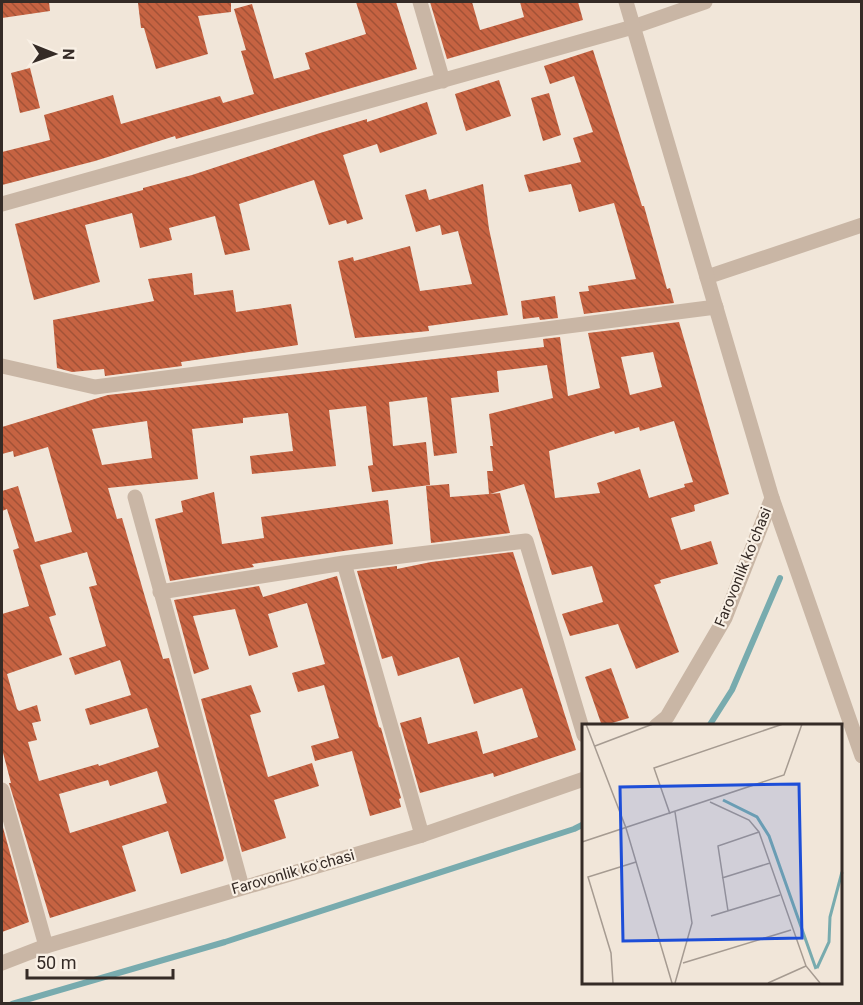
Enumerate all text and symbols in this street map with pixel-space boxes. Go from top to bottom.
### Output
north arrow [24,24,84,84]
text: N [59,48,78,60]
street label: Farovonlik koʻchasi [711,505,775,629]
inset map [582,724,842,984]
street label: Farovonlik koʻchasi [229,846,357,898]
scale bar [27,942,172,980]
text: 50 m [36,952,76,973]

